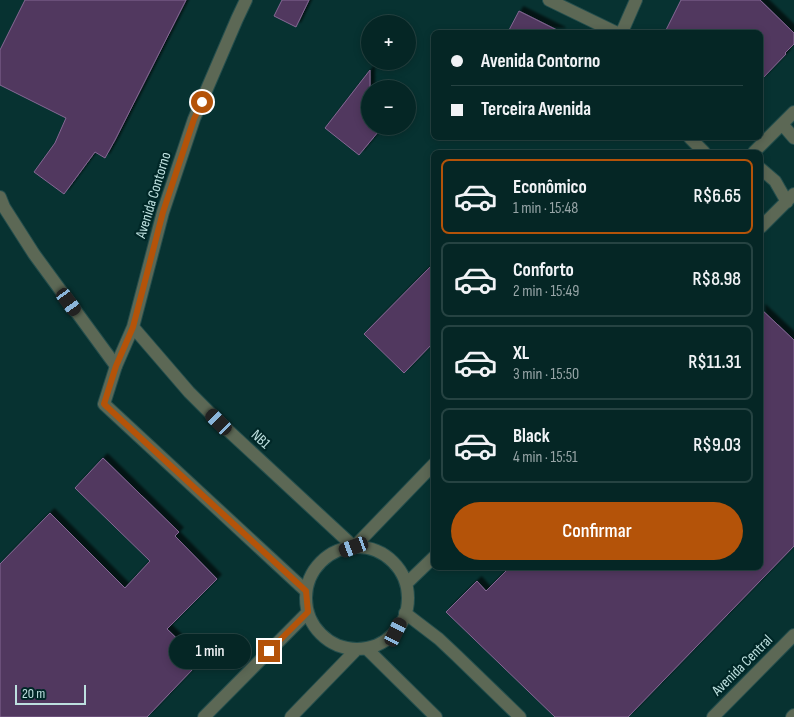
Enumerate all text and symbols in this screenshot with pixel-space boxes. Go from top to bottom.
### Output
map controls [361,15,416,135]
button: + [361,15,416,70]
text: Avenida Contorno [481,50,600,73]
button: − [361,80,416,135]
route start [191,91,213,113]
text: Terceira Avenida [481,98,591,121]
street label: Avenida Contorno [131,150,176,241]
icon: car [453,174,498,219]
text: Econômico [513,176,587,199]
text: R$6.65 [694,185,741,208]
text: 1 min · 15:48 [513,199,578,218]
icon: car [453,257,498,302]
text: Conforto [513,259,574,282]
text: R$8.98 [693,268,741,291]
text: 2 min · 15:49 [513,282,579,301]
car [54,285,83,319]
icon: car [453,340,498,385]
text: XL [513,342,529,365]
text: R$11.31 [688,351,741,374]
text: 3 min · 15:50 [513,365,579,384]
car [203,406,234,438]
icon: car [453,423,498,468]
text: Black [513,425,550,448]
street label: NB1 [247,426,275,453]
text: R$9.03 [693,434,741,457]
text: 4 min · 15:51 [513,448,578,467]
button: Confirmar [451,502,743,560]
car [337,535,370,559]
car [382,615,409,649]
street label: Avenida Central [707,631,777,701]
callout: 1 min [169,634,252,668]
route end [258,640,280,662]
text: 1 min [195,642,225,661]
scale bar [15,682,86,705]
text: 20 m [22,685,45,702]

